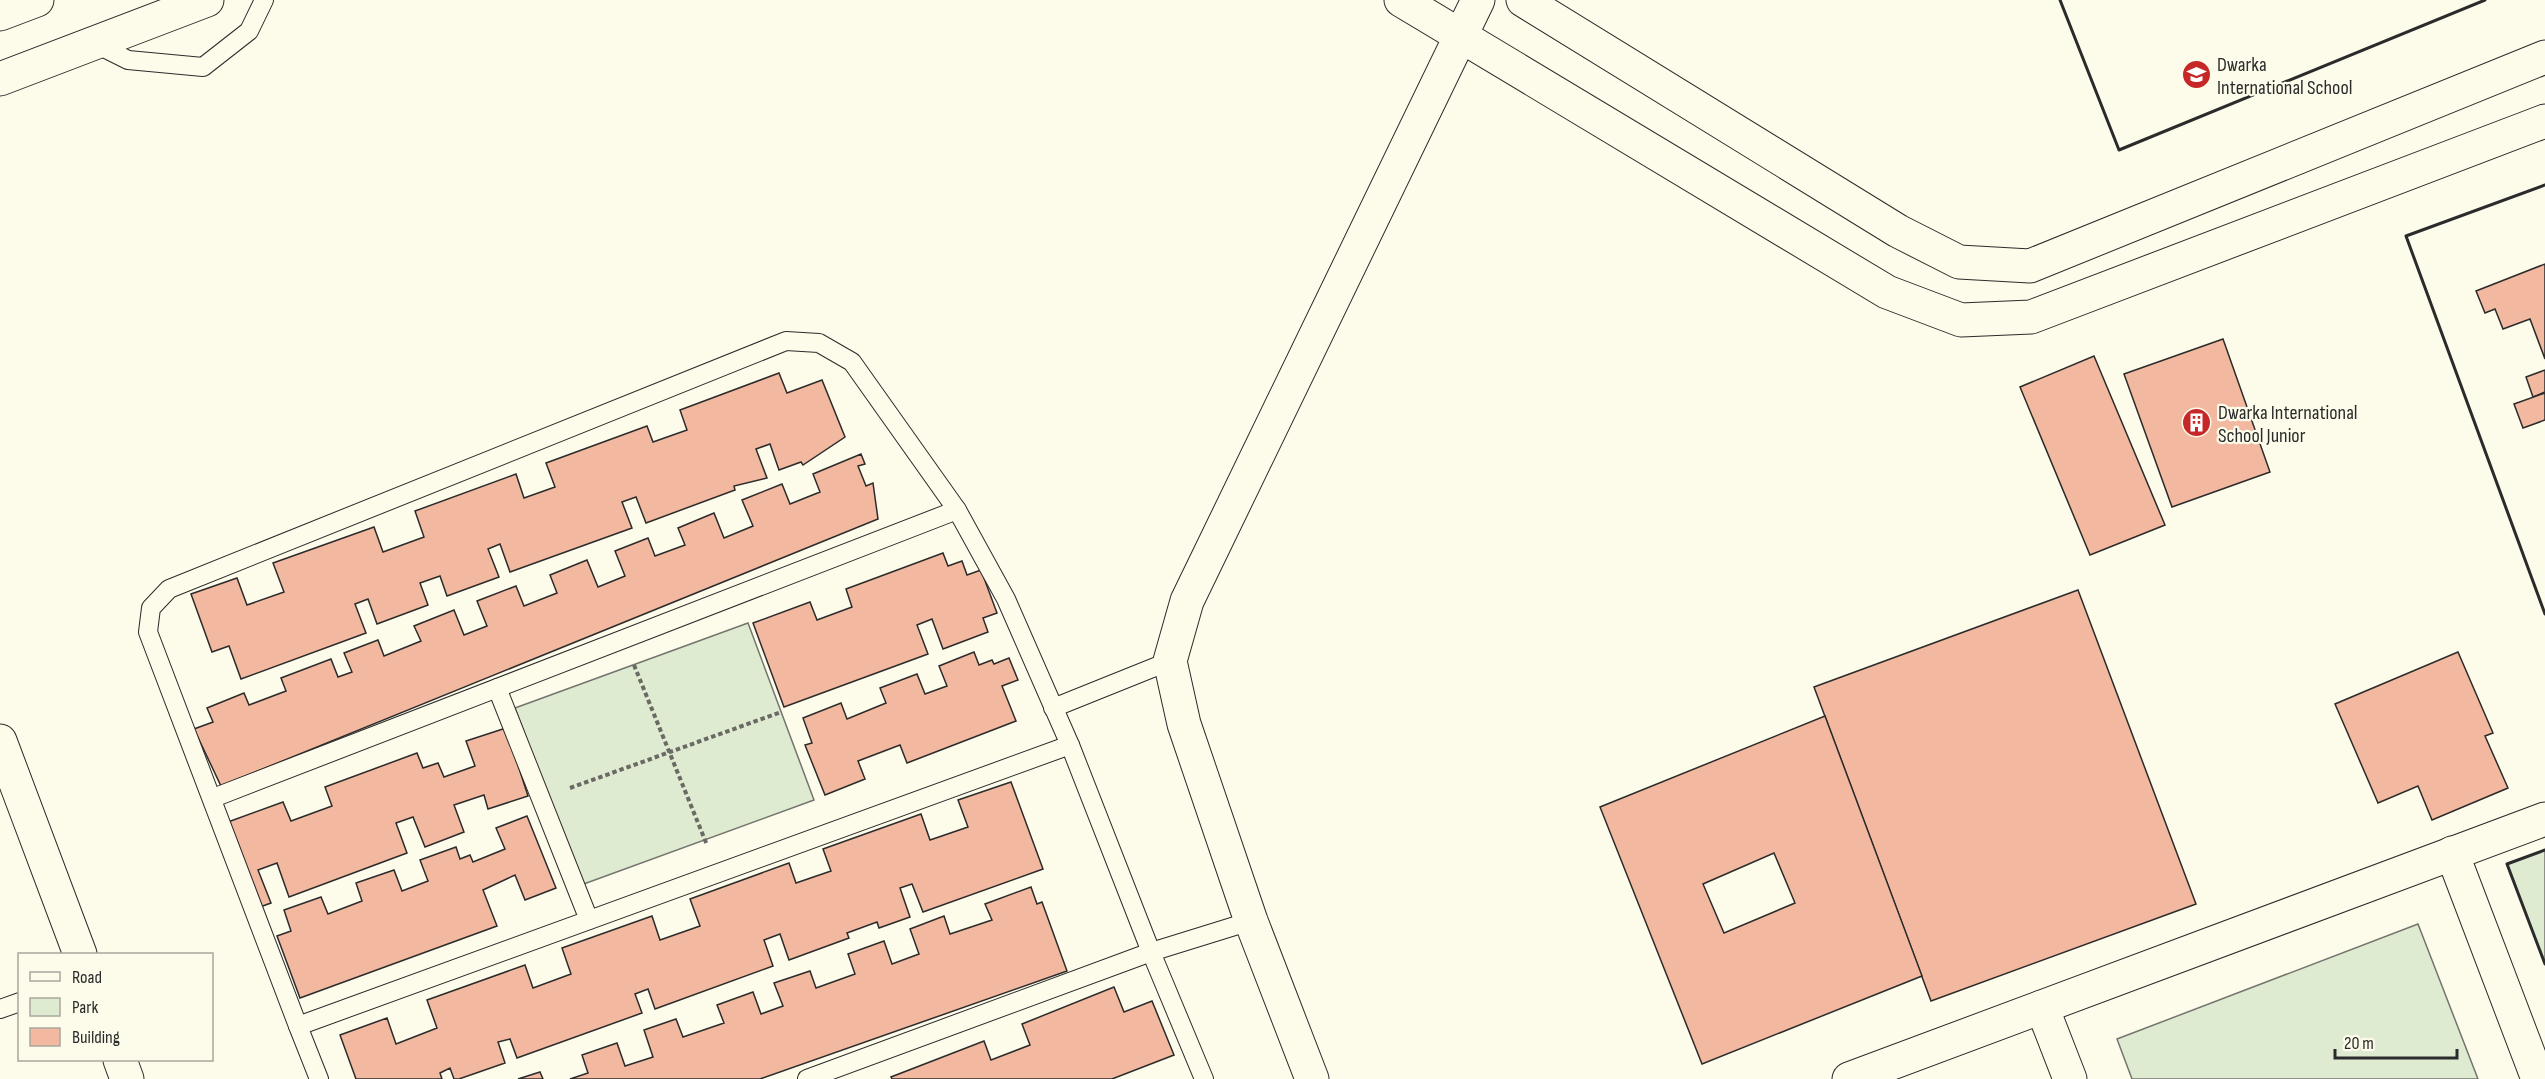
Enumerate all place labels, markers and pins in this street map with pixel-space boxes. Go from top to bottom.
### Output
place label: Dwarka International School [2217,53,2352,100]
school or university icon: Dwarka International School [2180,59,2212,91]
place label: Dwarka International School Junior [2218,401,2358,448]
building icon: Dwarka International School Junior [2181,407,2213,439]

